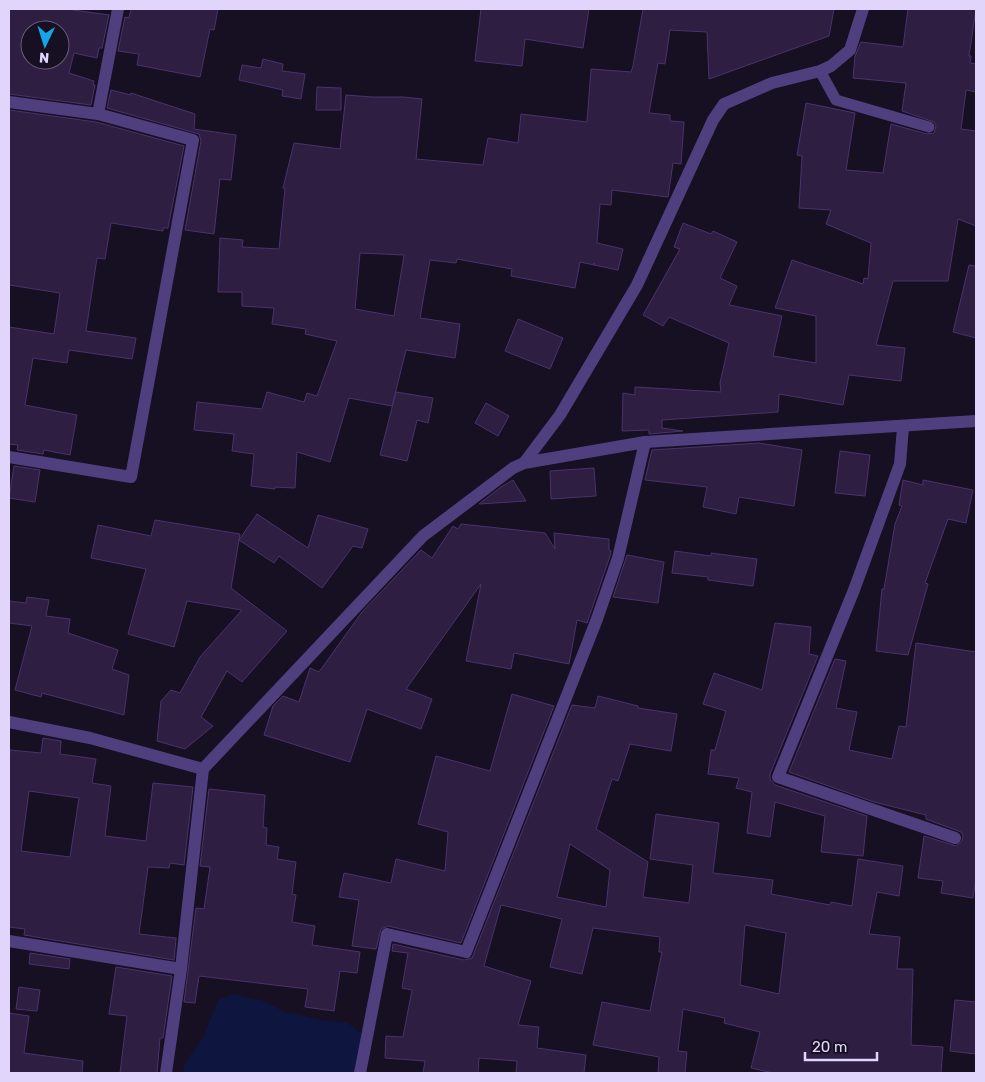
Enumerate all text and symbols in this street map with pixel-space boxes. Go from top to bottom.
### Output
north arrow [20,20,70,70]
text: N [39,49,50,66]
scale bar [805,1030,878,1062]
text: 20 m [812,1038,847,1056]

